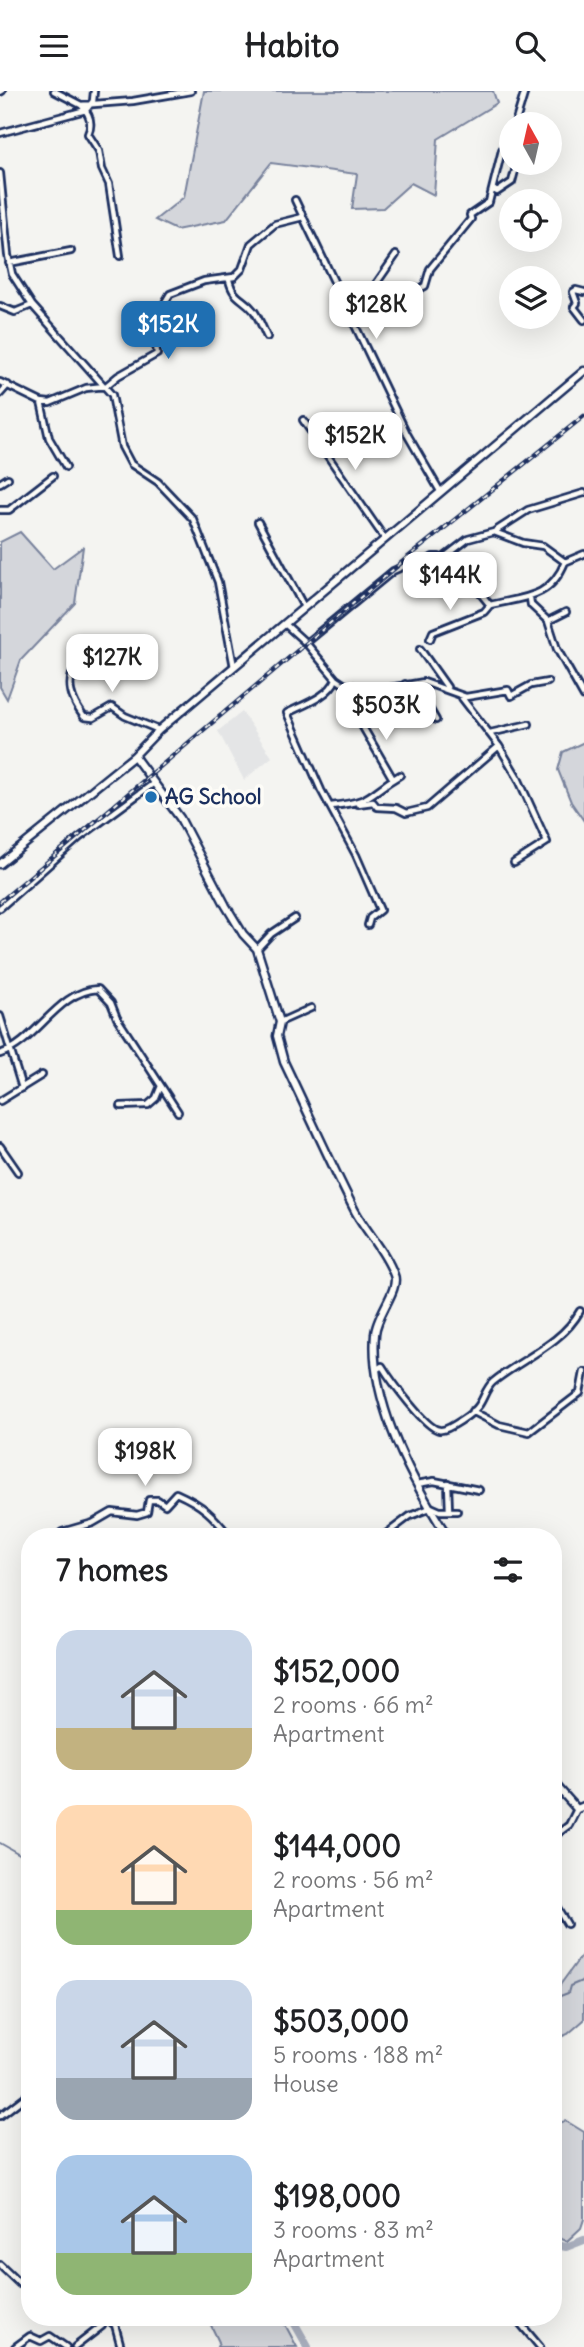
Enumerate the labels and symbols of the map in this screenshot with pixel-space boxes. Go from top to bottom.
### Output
north arrow [499,112,562,175]
pin: $128K [327,281,425,341]
pin: $152K [119,301,217,361]
pin: $152K [306,413,404,472]
pin: $144K [401,553,499,612]
pin: $127K [63,635,161,694]
pin: $503K [337,683,435,742]
place label: AG School [165,783,261,810]
marker: AG School [143,789,159,805]
pin: $198K [96,1429,194,1488]

